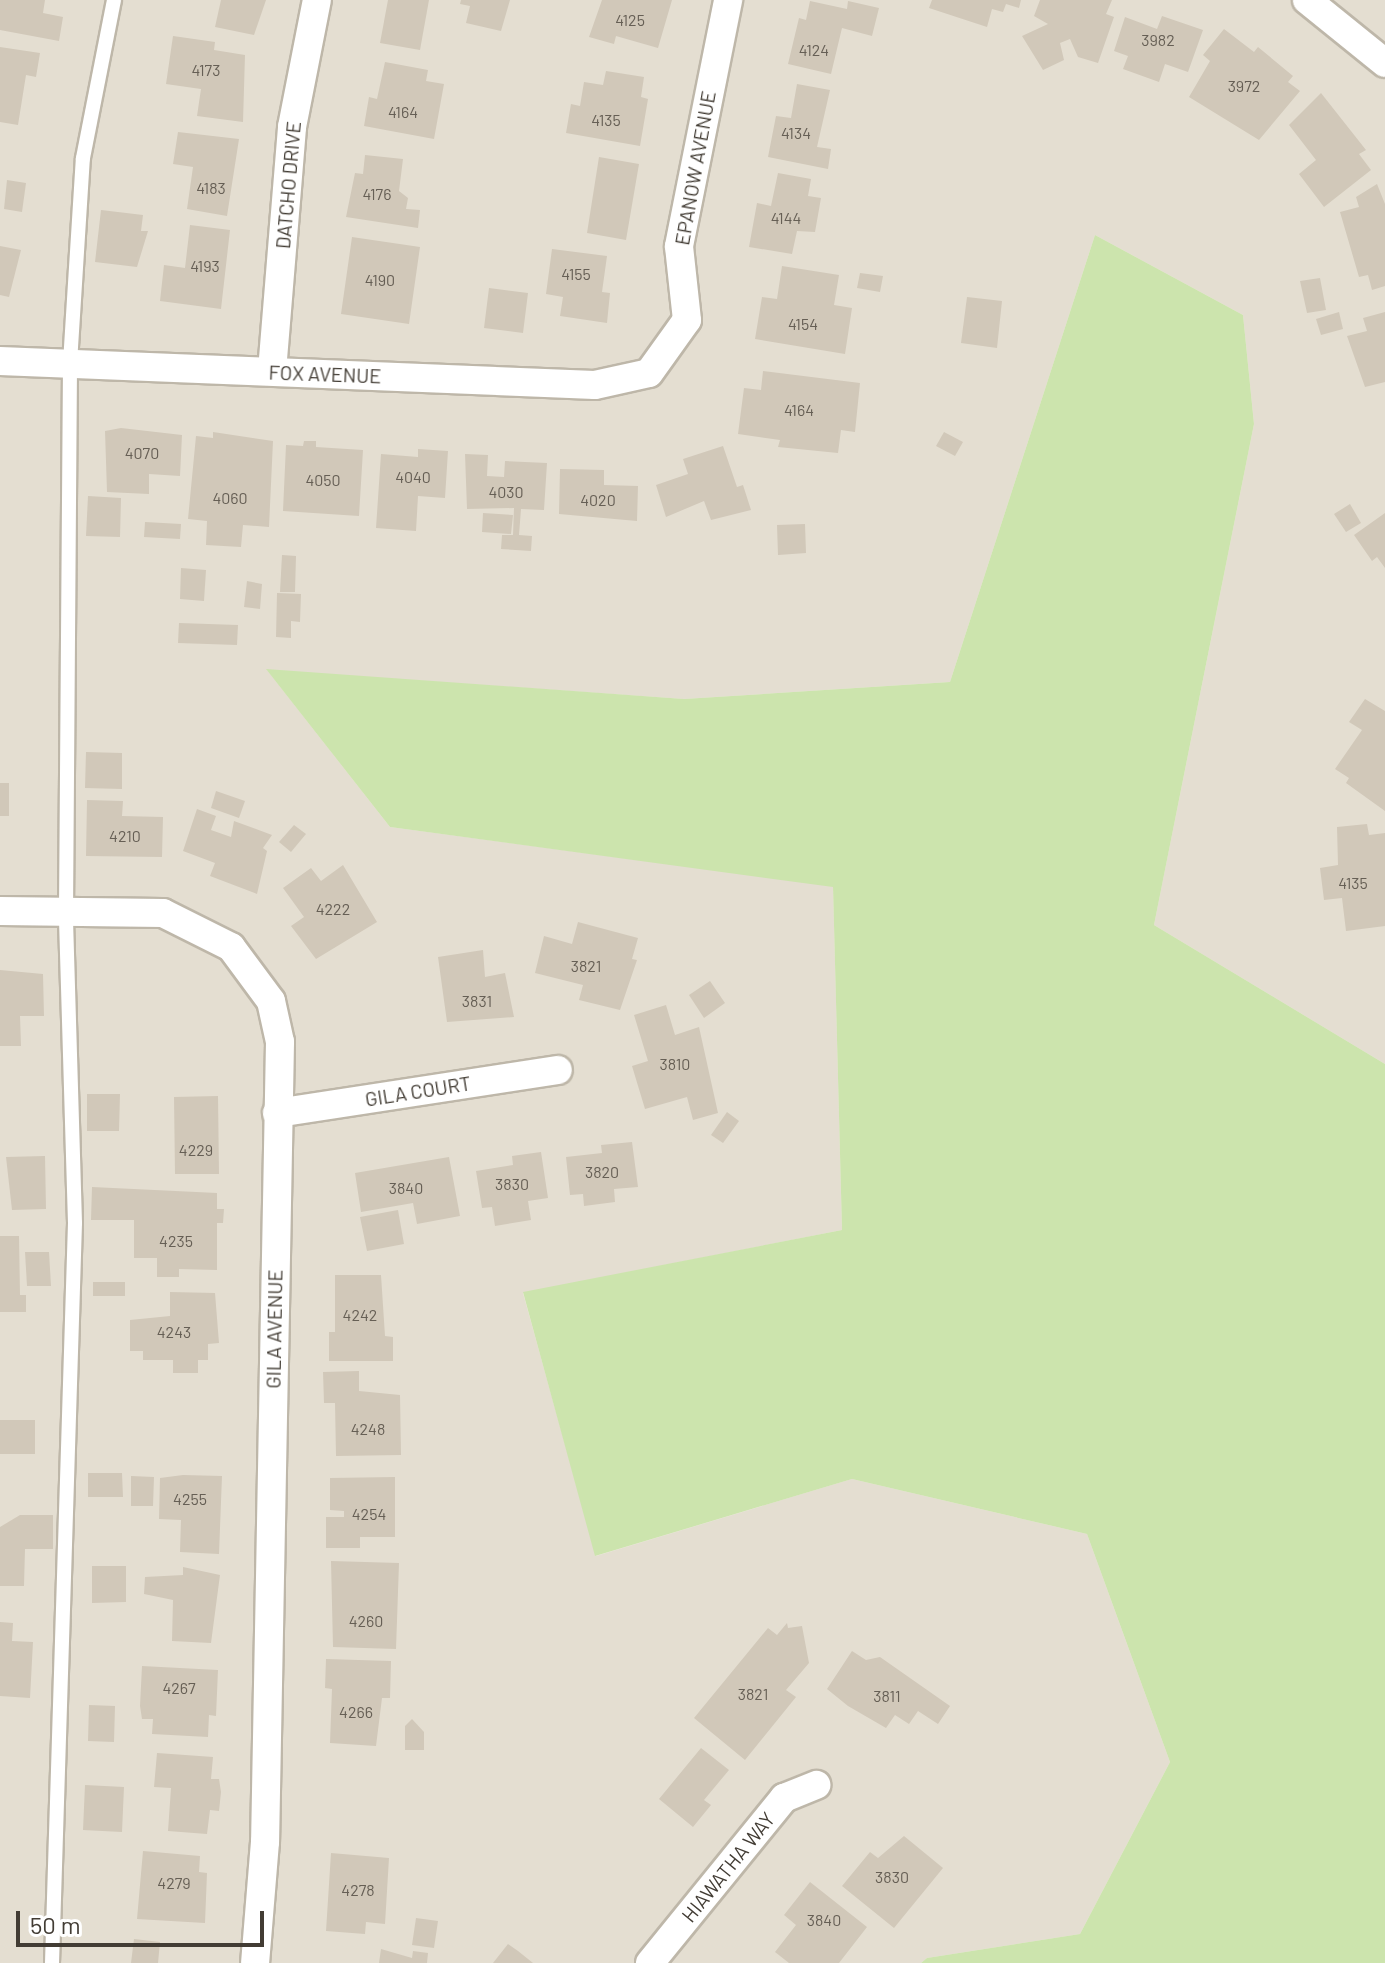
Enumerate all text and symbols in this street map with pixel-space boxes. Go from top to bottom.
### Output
house number: 4125 [615,10,645,30]
house number: 3982 [1141,30,1175,50]
house number: 4124 [799,40,829,60]
house number: 4173 [192,60,220,80]
house number: 3972 [1228,76,1260,96]
street label: EPANOW AVENUE [670,89,720,247]
house number: 4164 [388,102,418,122]
house number: 4135 [591,110,621,130]
street label: DATCHO DRIVE [270,120,306,250]
house number: 4134 [781,123,811,143]
house number: 4183 [196,178,226,198]
house number: 4176 [363,184,391,204]
house number: 4144 [771,208,801,228]
house number: 4193 [190,256,220,276]
house number: 4155 [561,264,591,284]
house number: 4190 [365,270,395,290]
house number: 4154 [788,314,818,334]
street label: FOX AVENUE [268,360,382,388]
house number: 4164 [784,400,814,420]
house number: 4070 [125,443,159,463]
house number: 4040 [395,467,431,487]
house number: 4050 [305,470,341,490]
house number: 4030 [488,482,524,502]
house number: 4060 [212,488,248,508]
house number: 4020 [580,490,616,510]
house number: 4210 [109,826,141,846]
house number: 4135 [1338,873,1368,893]
house number: 4222 [316,899,350,919]
house number: 3821 [571,956,601,976]
house number: 3831 [462,991,492,1011]
house number: 3810 [660,1054,690,1074]
street label: GILA COURT [363,1071,473,1111]
house number: 4229 [179,1140,213,1160]
house number: 3820 [585,1162,619,1182]
house number: 3830 [495,1174,529,1194]
house number: 3840 [389,1178,423,1198]
house number: 4235 [159,1231,193,1251]
street label: GILA AVENUE [261,1269,287,1389]
house number: 4242 [343,1305,377,1325]
house number: 4243 [157,1322,191,1342]
house number: 4248 [351,1419,385,1439]
house number: 4255 [173,1489,207,1509]
house number: 4254 [352,1504,386,1524]
house number: 4260 [349,1611,383,1631]
house number: 4267 [162,1678,196,1698]
house number: 3821 [738,1684,768,1704]
house number: 3811 [873,1686,901,1706]
house number: 4266 [339,1702,373,1722]
street label: HIAWATHA WAY [676,1807,780,1927]
house number: 3830 [875,1867,909,1887]
house number: 4279 [157,1873,191,1893]
house number: 4278 [341,1880,375,1900]
scale bar [20,1895,268,1945]
text: 50 m [30,1910,81,1939]
house number: 3840 [807,1910,841,1930]

